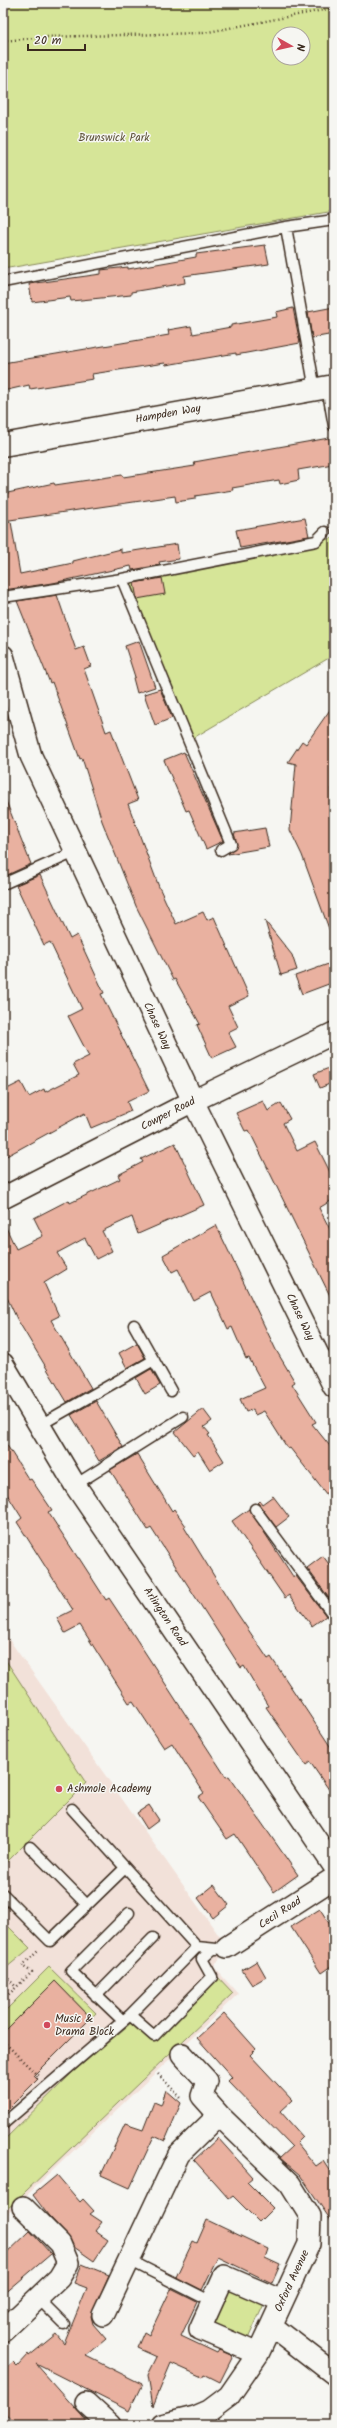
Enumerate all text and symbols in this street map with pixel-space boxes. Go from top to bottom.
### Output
scale bar [28,26,85,52]
north arrow [271,26,311,66]
text: 20 m [34,31,62,50]
text: N [291,43,309,52]
park label: Brunswick Park [79,129,150,147]
street label: Hampden Way [134,399,203,429]
street label: Chase Way [138,999,176,1053]
street label: Cowper Road [137,1092,199,1135]
street label: Chase Way [281,1290,320,1344]
street label: Arlington Road [138,1584,192,1651]
place label: Ashmole Academy [67,1780,152,1798]
marker: Ashmole Academy [54,1784,64,1794]
street label: Cecil Road [255,1892,306,1934]
place label: Music & Drama Block [55,2010,115,2041]
marker: Music & Drama Block [42,2020,52,2030]
street label: Oxford Avenue [270,2247,314,2315]

